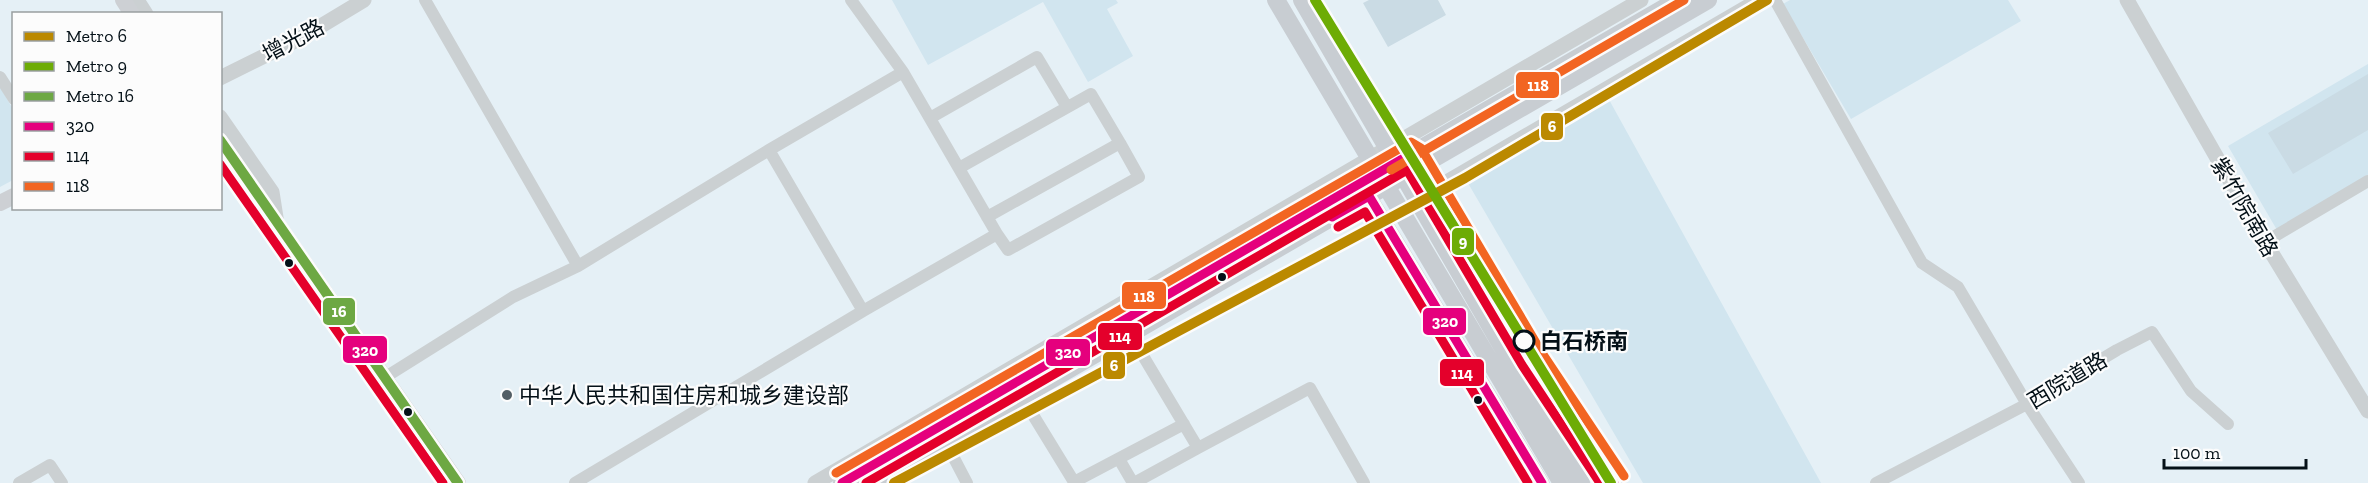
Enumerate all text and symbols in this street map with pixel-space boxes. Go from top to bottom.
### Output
legend [12,12,222,210]
street label: 增光路 [258,13,329,68]
text: Metro 6 [66,25,127,47]
text: Metro 9 [66,55,127,77]
line badge: 118 [1515,71,1560,99]
text: 118 [1527,76,1549,95]
text: Metro 16 [66,85,134,107]
line badge: 6 [1540,112,1564,141]
text: 320 [66,115,94,137]
text: 6 [1548,117,1557,136]
text: 114 [66,145,90,167]
street label: 紫竹院南路 [2205,153,2284,262]
text: 118 [66,175,90,197]
line badge: 9 [1451,227,1475,256]
text: 9 [1459,232,1468,251]
unlabelled marker [283,257,295,269]
unlabelled marker [1216,271,1228,283]
line badge: 118 [1121,281,1167,310]
text: 118 [1133,287,1155,306]
line badge: 16 [322,297,356,326]
text: 16 [331,302,347,321]
line badge: 320 [1422,307,1467,336]
text: 320 [1432,312,1458,331]
line badge: 114 [1097,322,1143,351]
text: 114 [1109,327,1131,346]
place label: 白石桥南 [1540,328,1628,355]
marker: 白石桥南 [1513,330,1535,352]
line badge: 320 [342,335,388,364]
line badge: 320 [1045,338,1091,367]
text: 320 [352,341,378,360]
text: 320 [1055,343,1081,362]
street label: 西院道路 [2023,346,2112,415]
line badge: 6 [1102,351,1126,380]
text: 6 [1110,356,1119,375]
line badge: 114 [1439,358,1485,387]
text: 114 [1451,364,1473,383]
place label: 中华人民共和国住房和城乡建设部 [519,382,849,409]
marker: 中华人民共和国住房和城乡建设部 [500,388,514,402]
unlabelled marker [1472,394,1484,406]
unlabelled marker [402,406,414,418]
scale bar [2164,432,2306,470]
text: 100 m [2173,442,2221,464]

